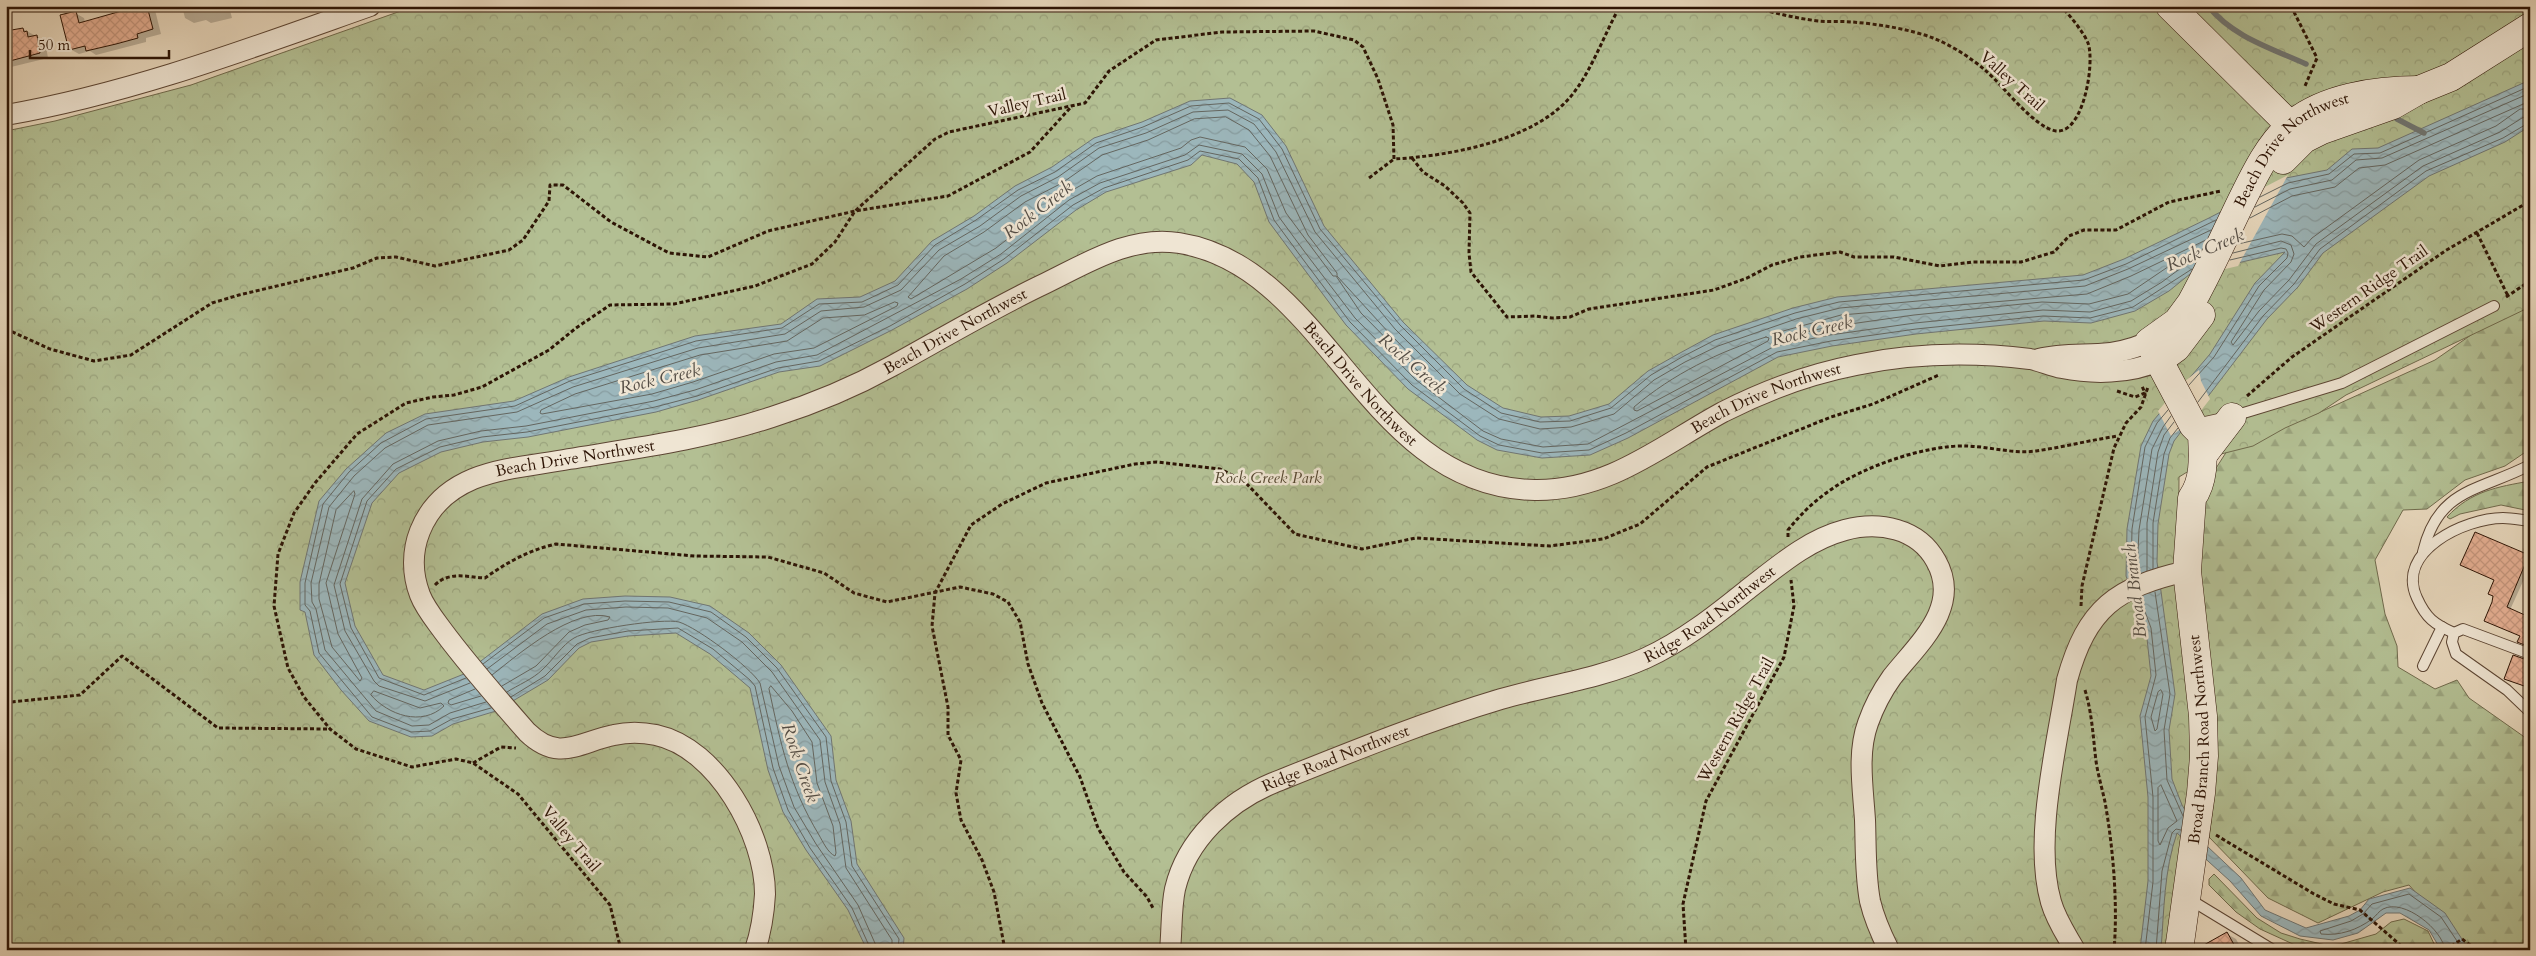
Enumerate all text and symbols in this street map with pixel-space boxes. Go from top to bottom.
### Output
scale bar [30,28,169,60]
text: 50 m [38,35,70,55]
street label: Valley Trail [1975,46,2049,116]
street label: Valley Trail [986,83,1068,123]
street label: Beach Drive Northwest [2229,87,2351,211]
water label: Rock Creek [998,175,1078,245]
water label: Rock Creek [2162,222,2248,278]
street label: Western Ridge Trail [2305,240,2432,339]
street label: Beach Drive Northwest [879,283,1031,380]
water label: Rock Creek [1769,310,1855,352]
street label: Beach Drive Northwest [1298,317,1422,451]
water label: Rock Creek [1373,328,1451,401]
water label: Rock Creek [617,358,703,400]
street label: Beach Drive Northwest [1687,358,1843,439]
street label: Beach Drive Northwest [493,434,656,482]
park label: Rock Creek Park [1214,467,1322,489]
water label: Broad Branch [2117,542,2153,640]
street label: Ridge Road Northwest [1640,561,1780,668]
street label: Broad Branch Road Northwest [2183,634,2215,846]
street label: Western Ridge Trail [1692,654,1779,787]
water label: Rock Creek [775,720,825,806]
street label: Ridge Road Northwest [1258,720,1412,798]
street label: Valley Trail [537,801,605,877]

